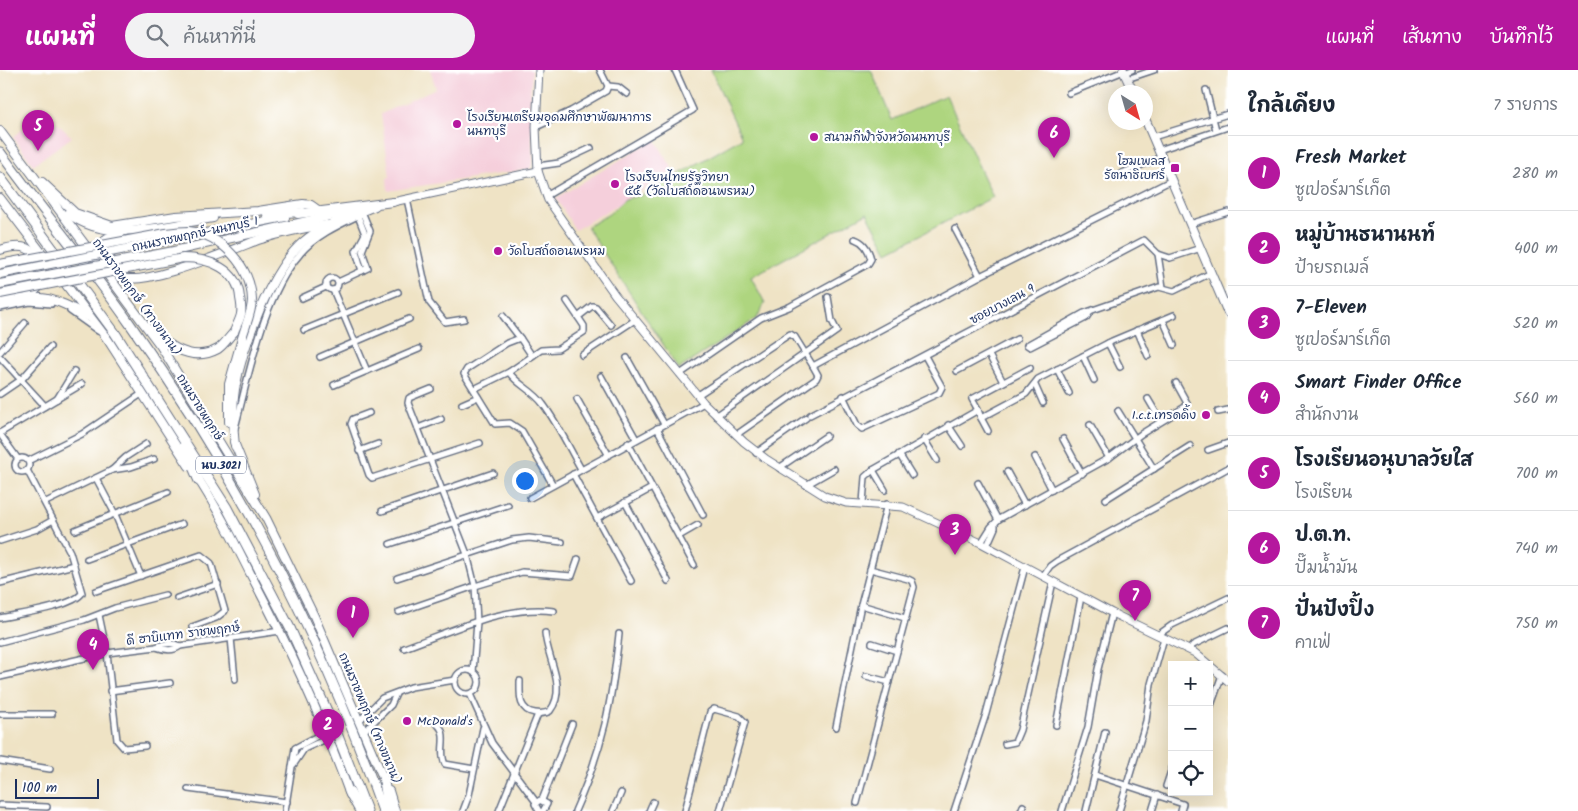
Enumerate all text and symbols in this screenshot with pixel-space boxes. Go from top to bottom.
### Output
search box [125,13,475,58]
text: แผนที่ [25,19,95,58]
icon: search [143,21,171,49]
text: ค้นหาที่นี่ [183,23,256,53]
text: แผนที่ [1326,24,1374,53]
text: เส้นทาง [1402,24,1462,53]
text: บันทึกไว้ [1490,24,1553,53]
north arrow [1108,85,1153,130]
text: ใกล้เคียง [1248,90,1335,123]
text: 7 รายการ [1493,93,1558,118]
place label: โรงเรียนเตรียมอุดมศึกษาพัฒนาการ นนทบุรี [467,108,652,141]
pin: 5 [22,110,54,151]
pin: 6 [1038,117,1070,158]
marker: โรงเรียนเตรียมอุดมศึกษาพัฒนาการ นนทบุรี [451,118,463,130]
place label: สนามกีฬาจังหวัดนนทบุรี [824,128,950,147]
marker: สนามกีฬาจังหวัดนนทบุรี [808,131,820,143]
text: Fresh Market [1295,143,1406,173]
place label: โฮมเพลส รัตนาธิเบศร์ [1104,152,1166,185]
text: 1 [1262,161,1266,186]
text: 280 m [1512,161,1558,186]
marker: โฮมเพลส รัตนาธิเบศร์ [1169,162,1181,174]
place label: โรงเรียนไทยรัฐวิทยา ๕๕ (วัดโบสถ์ดอนพรหม) [625,168,755,201]
marker: โรงเรียนไทยรัฐวิทยา ๕๕ (วัดโบสถ์ดอนพรหม) [609,178,621,190]
text: ซูเปอร์มาร์เก็ต [1295,178,1391,203]
street label: ถนนราชพฤกษ์-นนทบุรี 1 [130,212,260,257]
text: หมู่บ้านธนานนท์ [1295,221,1435,251]
street label: ถนนราชพฤกษ์ (ทางขนาน) [87,235,186,360]
text: 2 [1259,236,1269,261]
text: 400 m [1514,236,1558,261]
place label: วัดโบสถ์ดอนพรหม [508,242,605,261]
marker: วัดโบสถ์ดอนพรหม [492,245,504,257]
text: ป้ายรถเมล์ [1295,256,1369,281]
street label: ซอยบางเลน 9 [966,279,1038,330]
text: 7-Eleven [1295,293,1367,323]
text: 3 [1260,311,1268,336]
text: 520 m [1513,311,1558,336]
text: ซูเปอร์มาร์เก็ต [1295,328,1391,353]
text: Smart Finder Office [1295,368,1461,398]
street label: ถนนราชพฤกษ์ [171,370,228,445]
text: 4 [1260,386,1268,411]
text: 560 m [1513,386,1558,411]
text: สำนักงาน [1295,403,1358,428]
place label: I.c.t.เทรดดิ้ง [1132,404,1196,425]
marker: I.c.t.เทรดดิ้ง [1200,409,1212,421]
text: โรงเรียนอนุบาลวัยใส [1295,446,1473,476]
road number: นบ.3021 [196,456,246,474]
text: 5 [1260,461,1268,486]
text: 700 m [1515,461,1558,486]
your location [512,468,538,494]
text: โรงเรียน [1295,481,1352,506]
pin: 3 [939,514,971,555]
text: ป.ต.ท. [1295,521,1351,551]
text: 6 [1260,536,1268,561]
text: 740 m [1515,536,1558,561]
text: ปั๊มน้ำมัน [1295,556,1357,581]
pin: 7 [1119,580,1151,621]
text: ปั่นปังปิ้ง [1295,596,1374,626]
pin: 1 [337,597,369,638]
text: 7 [1260,611,1268,636]
text: 750 m [1515,611,1558,636]
street label: ดี ฮาบิแทท ราชพฤกษ์ [125,618,241,651]
pin: 4 [77,629,109,670]
text: คาเฟ่ [1295,631,1331,656]
street label: ถนนราชพฤกษ์ (ทางขนาน) [333,650,406,787]
map controls [1168,661,1213,796]
button: + [1168,661,1213,706]
button: − [1168,706,1213,751]
pin: 2 [312,709,344,750]
place label: McDonald's [417,712,473,731]
marker: McDonald's [401,715,413,727]
button: locate [1168,751,1213,796]
scale bar [15,776,99,799]
text: 100 m [22,777,57,799]

